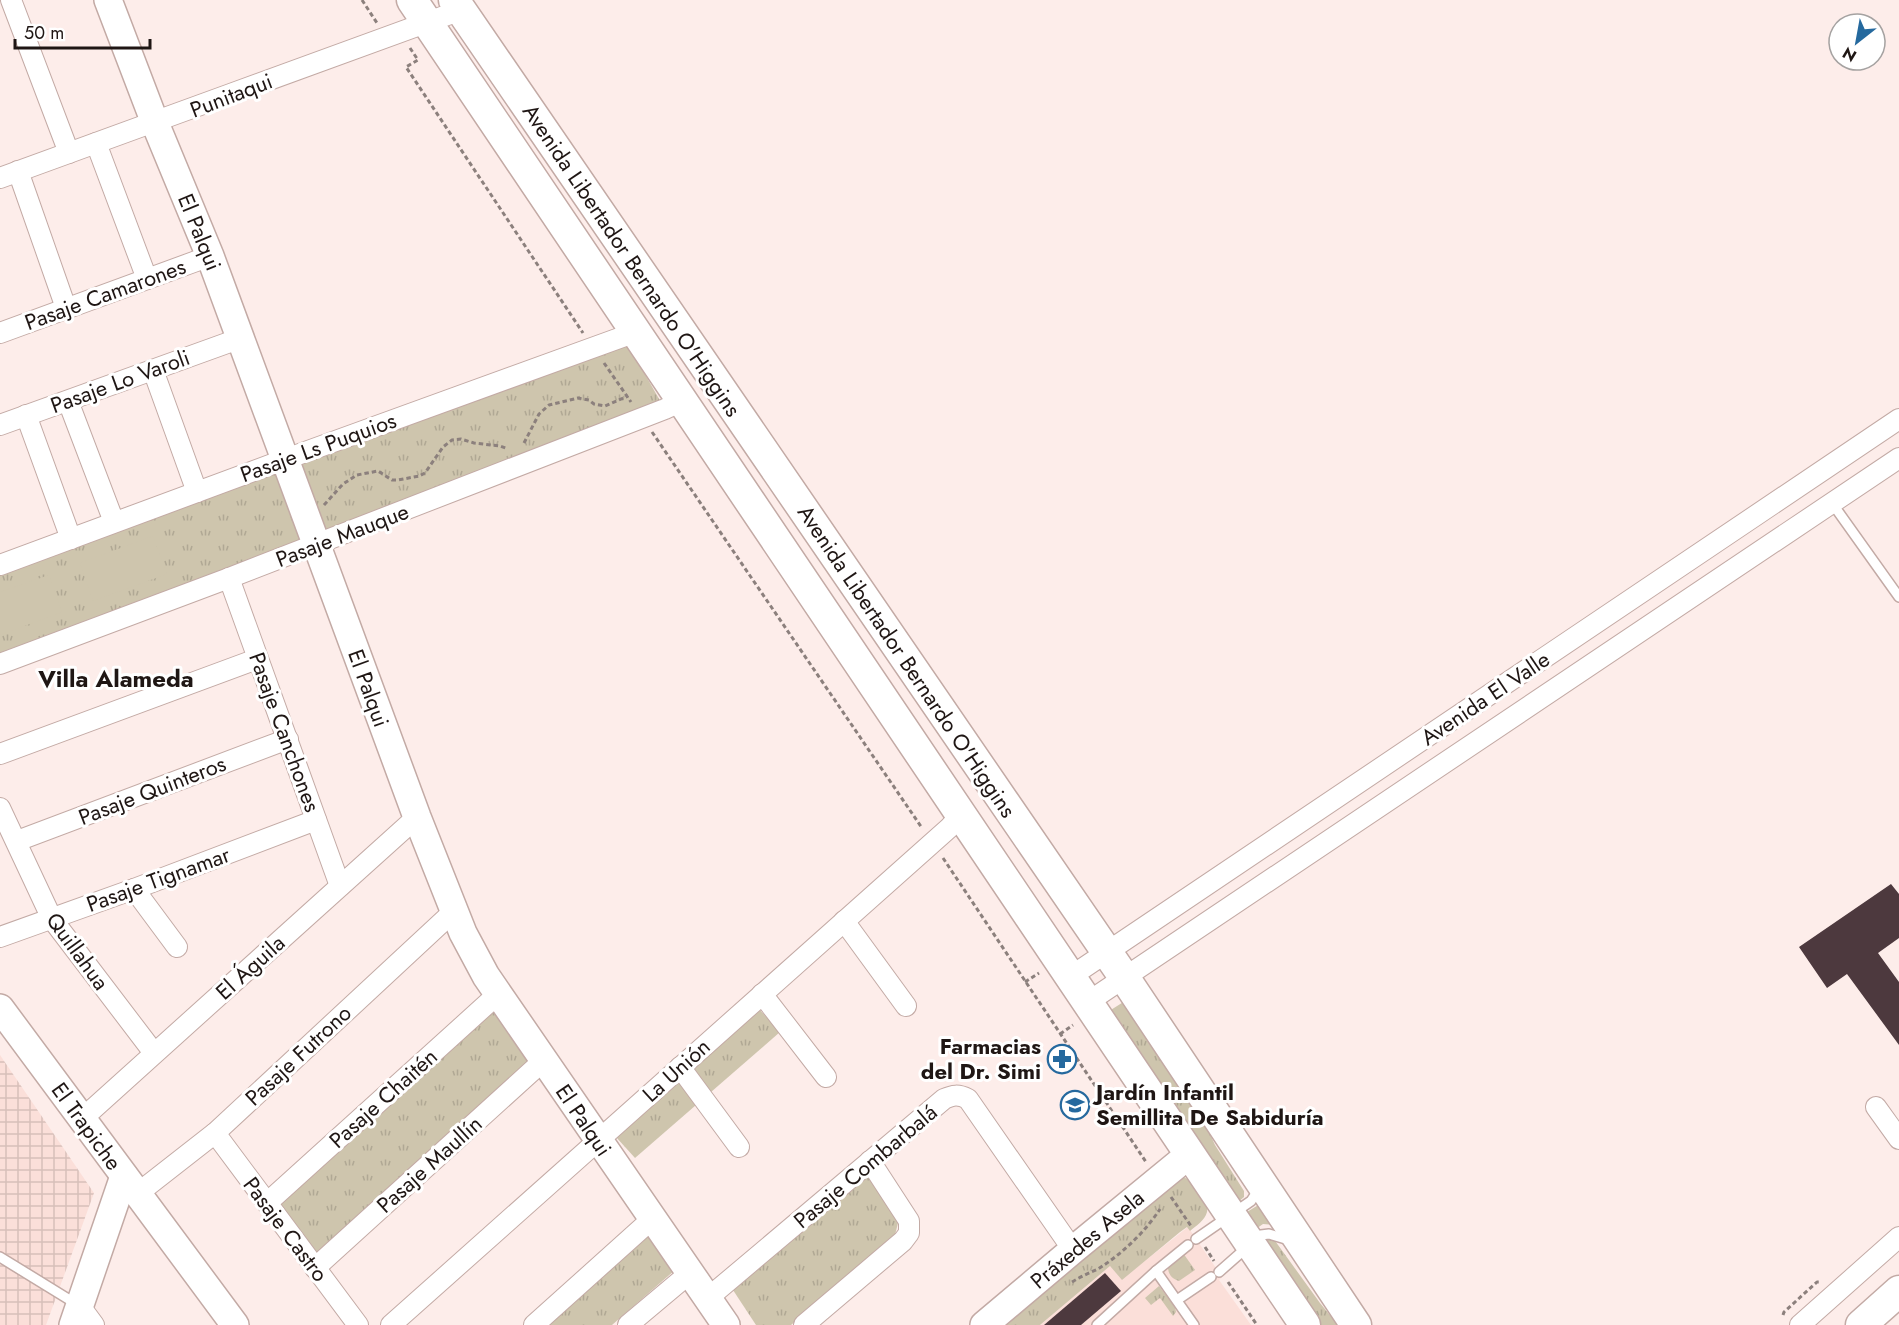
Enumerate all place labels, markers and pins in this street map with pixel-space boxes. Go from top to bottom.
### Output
place label: Farmacias del Dr. Simi [921,1030,1041,1087]
pharmacy icon: Farmacias del Dr. Simi [1046,1043,1078,1075]
place label: Jardín Infantil Semillita De Sabiduría [1092,1076,1324,1133]
school or university icon: Jardín Infantil Semillita De Sabiduría [1059,1089,1091,1121]

